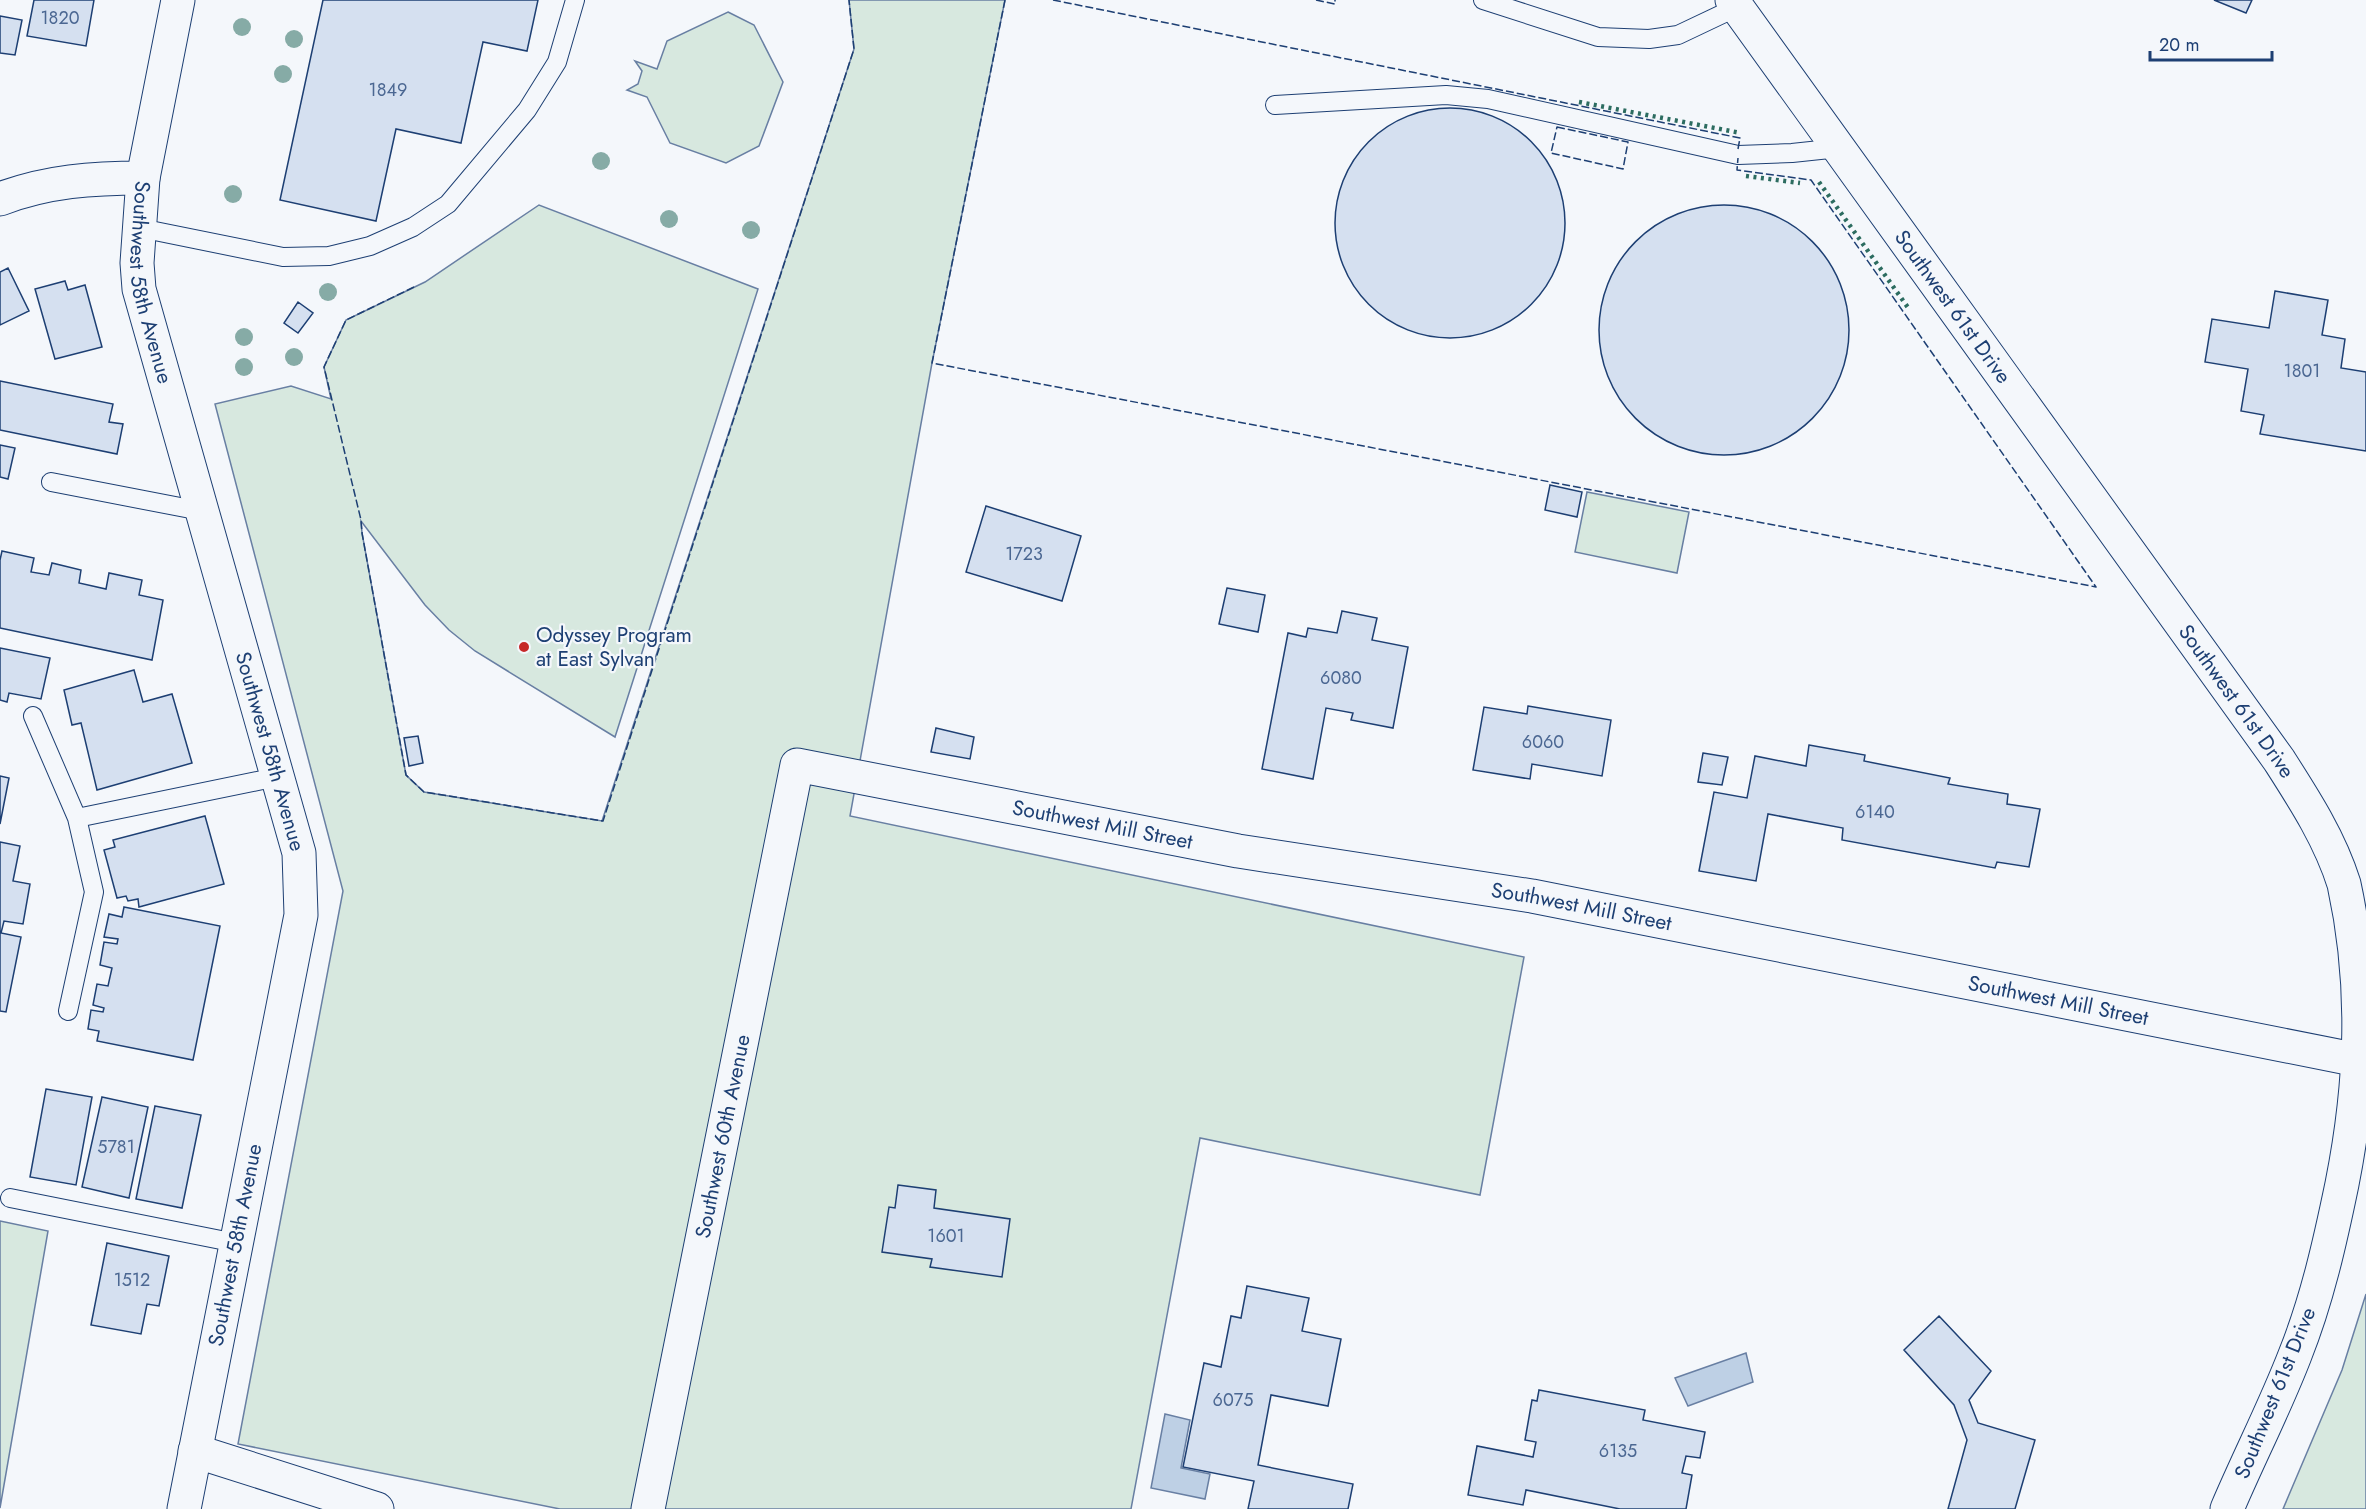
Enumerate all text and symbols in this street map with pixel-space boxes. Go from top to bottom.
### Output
house number: 1820 [41,5,80,31]
scale bar [2150,24,2272,62]
text: 20 m [2159,32,2199,58]
house number: 1849 [369,77,407,103]
street label: Southwest 58th Avenue [122,180,180,387]
street label: Southwest 61st Drive [1887,224,2018,390]
house number: 1801 [2284,358,2320,384]
house number: 1723 [1005,541,1043,567]
street label: Southwest 61st Drive [2171,618,2302,784]
place label: Odyssey Program at East Sylvan [536,620,692,674]
marker: Odyssey Program at East Sylvan [517,640,531,654]
street label: Southwest 58th Avenue [228,648,313,855]
house number: 6080 [1320,665,1362,691]
house number: 6060 [1522,729,1564,755]
street label: Southwest Mill Street [1010,792,1195,857]
house number: 6140 [1855,799,1895,825]
street label: Southwest Mill Street [1489,875,1674,938]
street label: Southwest Mill Street [1965,968,2151,1033]
street label: Southwest 60th Avenue [688,1032,758,1241]
house number: 5781 [97,1134,135,1160]
street label: Southwest 58th Avenue [201,1141,269,1349]
house number: 1601 [927,1223,965,1249]
house number: 1512 [114,1267,150,1293]
street label: Southwest 61st Drive [2227,1303,2323,1483]
house number: 6075 [1213,1387,1253,1413]
house number: 6135 [1599,1438,1637,1464]

